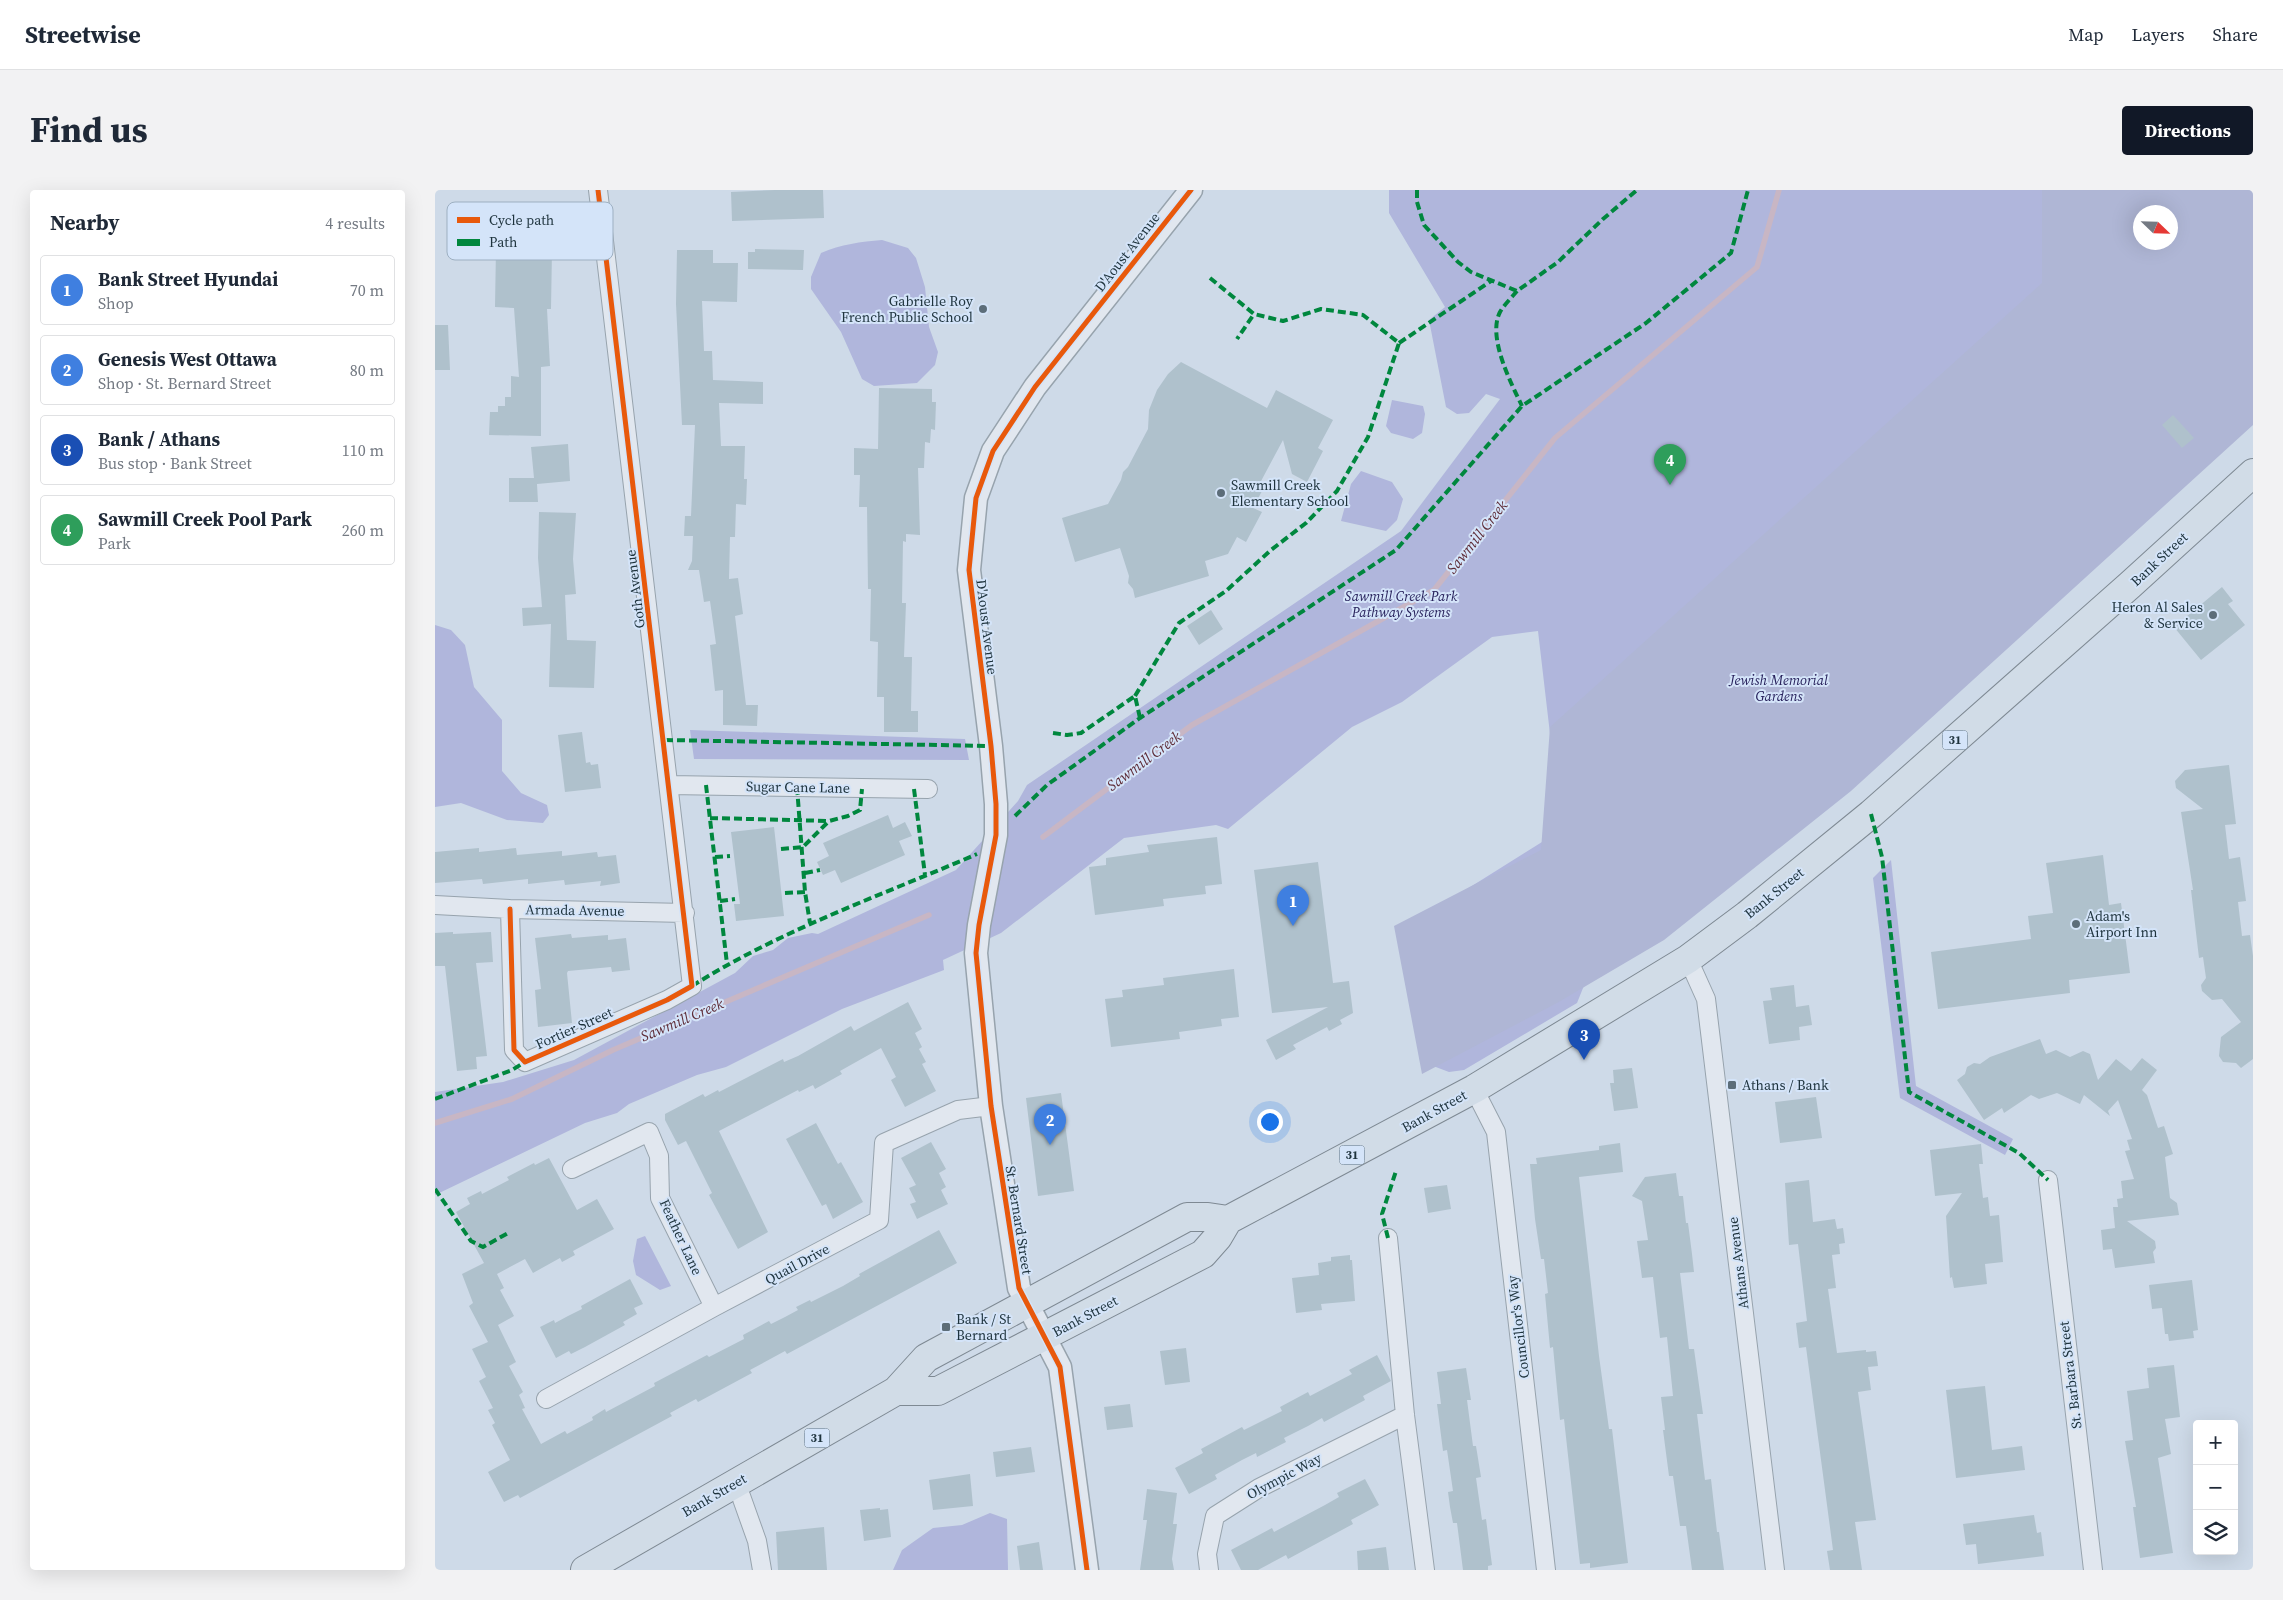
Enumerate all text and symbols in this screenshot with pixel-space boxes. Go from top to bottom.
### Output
text: Streetwise [25,18,141,51]
text: Map [2068,22,2103,47]
text: Layers [2131,22,2184,47]
text: Share [2212,22,2258,47]
text: Find us [30,106,148,154]
button: Directions [2122,106,2253,155]
legend [447,202,613,260]
north arrow [2133,205,2178,250]
text: Nearby [50,208,120,237]
street label: D'Aoust Avenue [1090,208,1164,296]
text: Cycle path [489,210,554,230]
text: 4 results [325,212,385,234]
text: Path [489,232,517,252]
text: Bank Street Hyundai [98,266,278,292]
text: 1 [63,279,71,301]
text: 70 m [350,279,384,301]
place label: Gabrielle Roy French Public School [841,291,974,327]
text: Shop [98,292,134,314]
marker: Gabrielle Roy French Public School [977,303,989,315]
text: Genesis West Ottawa [98,346,277,372]
text: 2 [63,359,71,381]
text: 80 m [350,359,384,381]
text: Shop · St. Bernard Street [98,372,271,394]
text: Bank / Athans [98,426,220,452]
text: 3 [63,439,71,461]
text: 110 m [342,439,384,461]
pin: 4 [1654,444,1686,485]
text: Bus stop · Bank Street [98,452,252,474]
place label: Sawmill Creek Elementary School [1231,475,1349,511]
marker: Sawmill Creek Elementary School [1215,487,1227,499]
water label: Sawmill Creek [1441,495,1513,578]
text: Sawmill Creek Pool Park [98,506,312,532]
text: 4 [63,519,71,541]
text: 260 m [342,519,384,541]
street label: Bank Street [2126,527,2192,591]
text: Park [98,532,131,554]
street label: Goth Avenue [620,548,650,630]
street label: D'Aoust Avenue [971,578,1003,676]
park label: Sawmill Creek Park Pathway Systems [1345,586,1458,622]
place label: Heron Al Sales & Service [2111,597,2203,633]
marker: Heron Al Sales & Service [2207,609,2219,621]
park label: Jewish Memorial Gardens [1728,670,1828,706]
water label: Sawmill Creek [1102,725,1186,796]
road number: 31 [1943,730,1967,750]
street label: Sugar Cane Lane [746,776,850,798]
street label: Bank Street [1740,862,1808,923]
pin: 1 [1277,885,1309,926]
street label: Armada Avenue [525,899,625,921]
place label: Adam's Airport Inn [2086,906,2158,942]
marker: Adam's Airport Inn [2070,918,2082,930]
water label: Sawmill Creek [637,992,727,1046]
street label: Fortier Street [532,1002,616,1054]
pin: 3 [1568,1019,1600,1060]
place label: Athans / Bank [1742,1075,1829,1095]
marker: Athans / Bank [1726,1079,1738,1091]
street label: Bank Street [1398,1085,1470,1137]
pin: 2 [1034,1104,1066,1145]
your location [1257,1109,1283,1135]
road number: 31 [1339,1146,1365,1164]
street label: St. Bernard Street [1001,1164,1038,1276]
street label: Feather Lane [655,1196,707,1278]
street label: Athans Avenue [1722,1216,1754,1310]
street label: Quail Drive [761,1239,833,1289]
street label: Councillor's Way [1502,1274,1534,1380]
street label: Bank Street [1049,1290,1122,1342]
place label: Bank / St Bernard [956,1309,1011,1345]
street label: St. Barbara Street [2053,1320,2087,1430]
marker: Bank / St Bernard [940,1321,952,1333]
map controls [2193,1420,2238,1555]
button: + [2193,1420,2238,1465]
road number: 31 [805,1428,829,1448]
street label: Olympic Way [1243,1447,1326,1504]
button: − [2193,1465,2238,1510]
street label: Bank Street [678,1468,750,1522]
button: layers [2193,1510,2238,1555]

